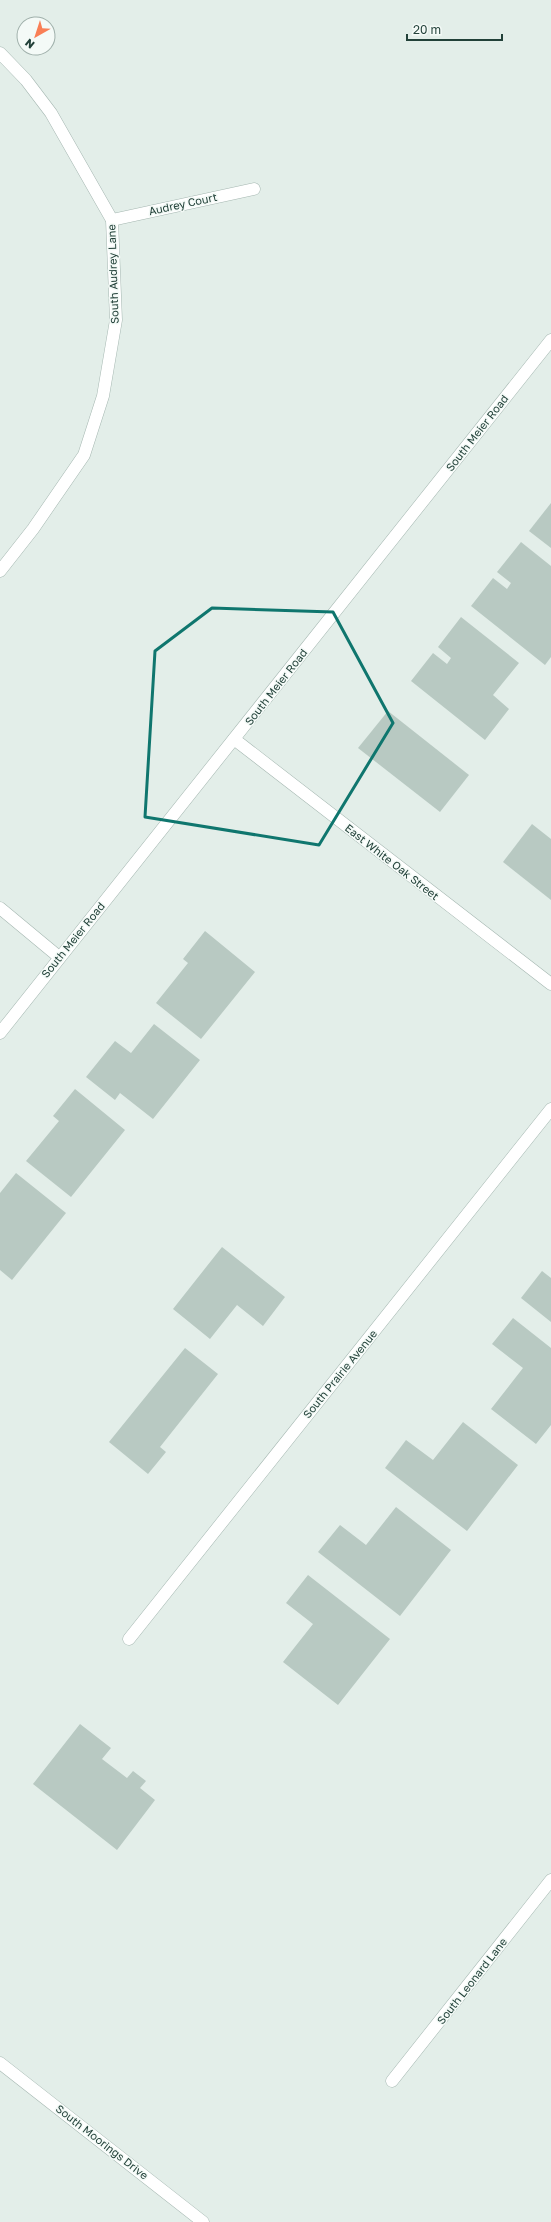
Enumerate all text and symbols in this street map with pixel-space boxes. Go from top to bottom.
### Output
north arrow [16,16,56,56]
scale bar [407,16,502,42]
text: 20 m [413,22,441,37]
text: N [22,36,37,52]
street label: Audrey Court [148,190,218,217]
street label: South Audrey Lane [104,224,121,324]
street label: South Meier Road [443,392,510,473]
street label: South Meier Road [242,646,309,727]
street label: East White Oak Street [343,821,442,902]
street label: South Meier Road [38,899,107,980]
street label: South Prairie Avenue [300,1327,379,1421]
street label: South Leonard Lane [434,1935,509,2026]
street label: South Moorings Drive [54,2102,151,2182]

